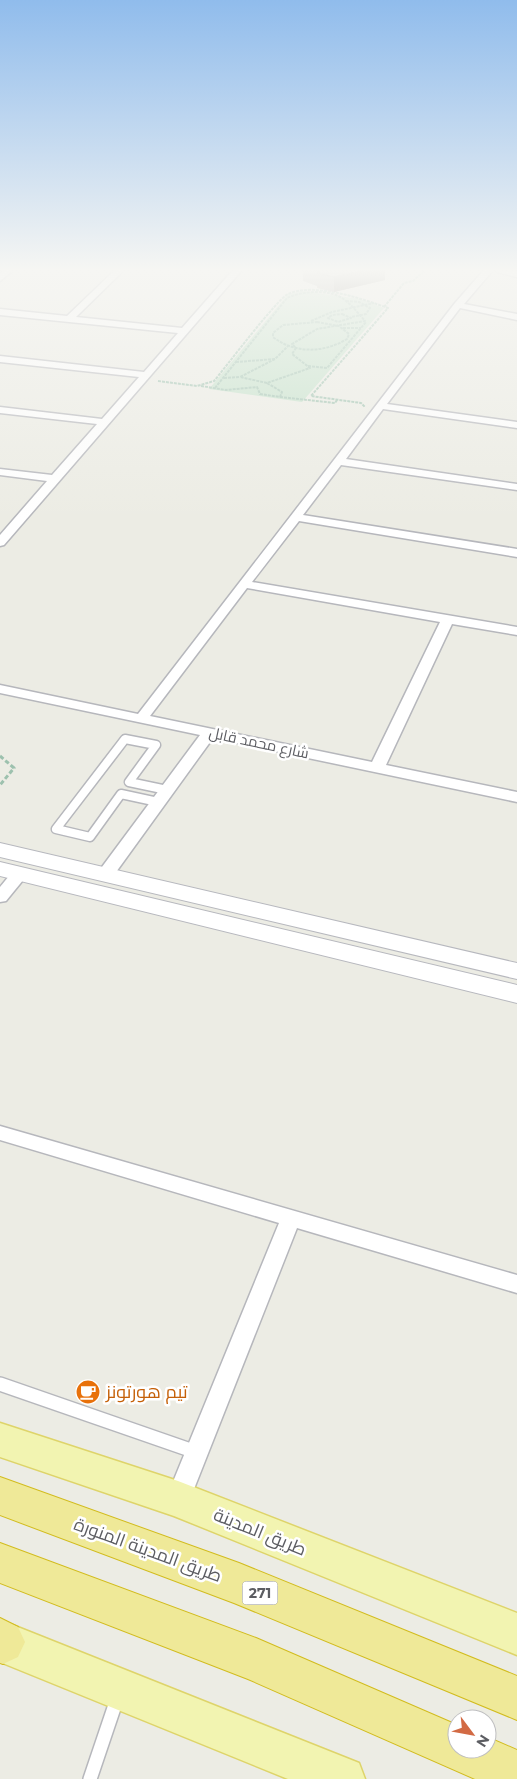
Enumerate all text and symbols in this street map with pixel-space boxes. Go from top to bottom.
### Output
street label: شارع محمد قابل [207,723,311,764]
cafe icon: تيم هورتونز [75,1379,101,1405]
place label: تيم هورتونز [105,1381,188,1404]
street label: طريق المدينة [210,1503,310,1561]
street label: طريق المدينة المنورة [71,1513,225,1588]
road number: 271 [242,1582,278,1605]
north arrow [447,1709,497,1759]
text: N [472,1731,494,1750]

